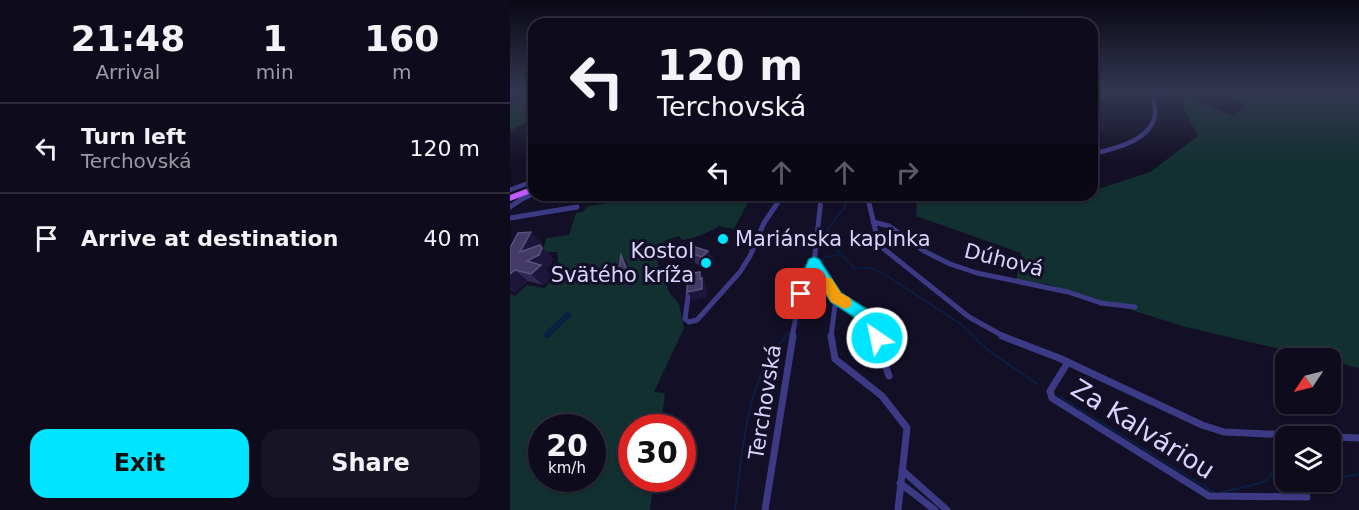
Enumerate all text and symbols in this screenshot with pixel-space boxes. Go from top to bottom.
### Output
text: 21:48 [71,18,185,59]
text: 1 [262,18,287,59]
text: 160 [364,18,439,59]
text: 120 m [657,41,803,90]
icon: left [558,42,636,120]
text: Arrival [95,60,160,84]
text: min [256,60,294,84]
text: m [392,60,412,84]
text: Terchovská [657,91,806,122]
text: Turn left [81,124,186,149]
icon: left [30,132,63,165]
text: 120 m [410,136,480,161]
text: Terchovská [81,149,192,173]
icon: left [702,156,735,189]
icon: ahead [765,156,798,189]
icon: ahead [828,156,861,189]
icon: right [891,156,924,189]
icon: arrive [30,222,63,255]
text: Arrive at destination [81,226,338,251]
text: 40 m [424,226,480,251]
place label: Mariánska kaplnka [735,227,931,251]
marker: Mariánska kaplnka [716,232,730,246]
place label: Kostol Svätého kríža [551,239,694,287]
street label: Dúhová [962,239,1046,281]
marker: Kostol Svätého kríža [699,256,713,270]
pin [775,268,826,319]
icon: arrive [784,277,817,310]
position arrow [845,306,909,370]
street label: Terchovská [744,343,786,462]
north arrow [1275,348,1341,414]
map controls [1275,348,1341,492]
street label: Za Kalváriou [1066,373,1220,485]
speed limit sign: 30 [618,414,696,492]
button: layers [1275,426,1341,492]
text: 20 [546,428,588,463]
button: Exit [30,429,249,498]
button: Share [261,429,480,498]
text: km/h [548,459,586,477]

